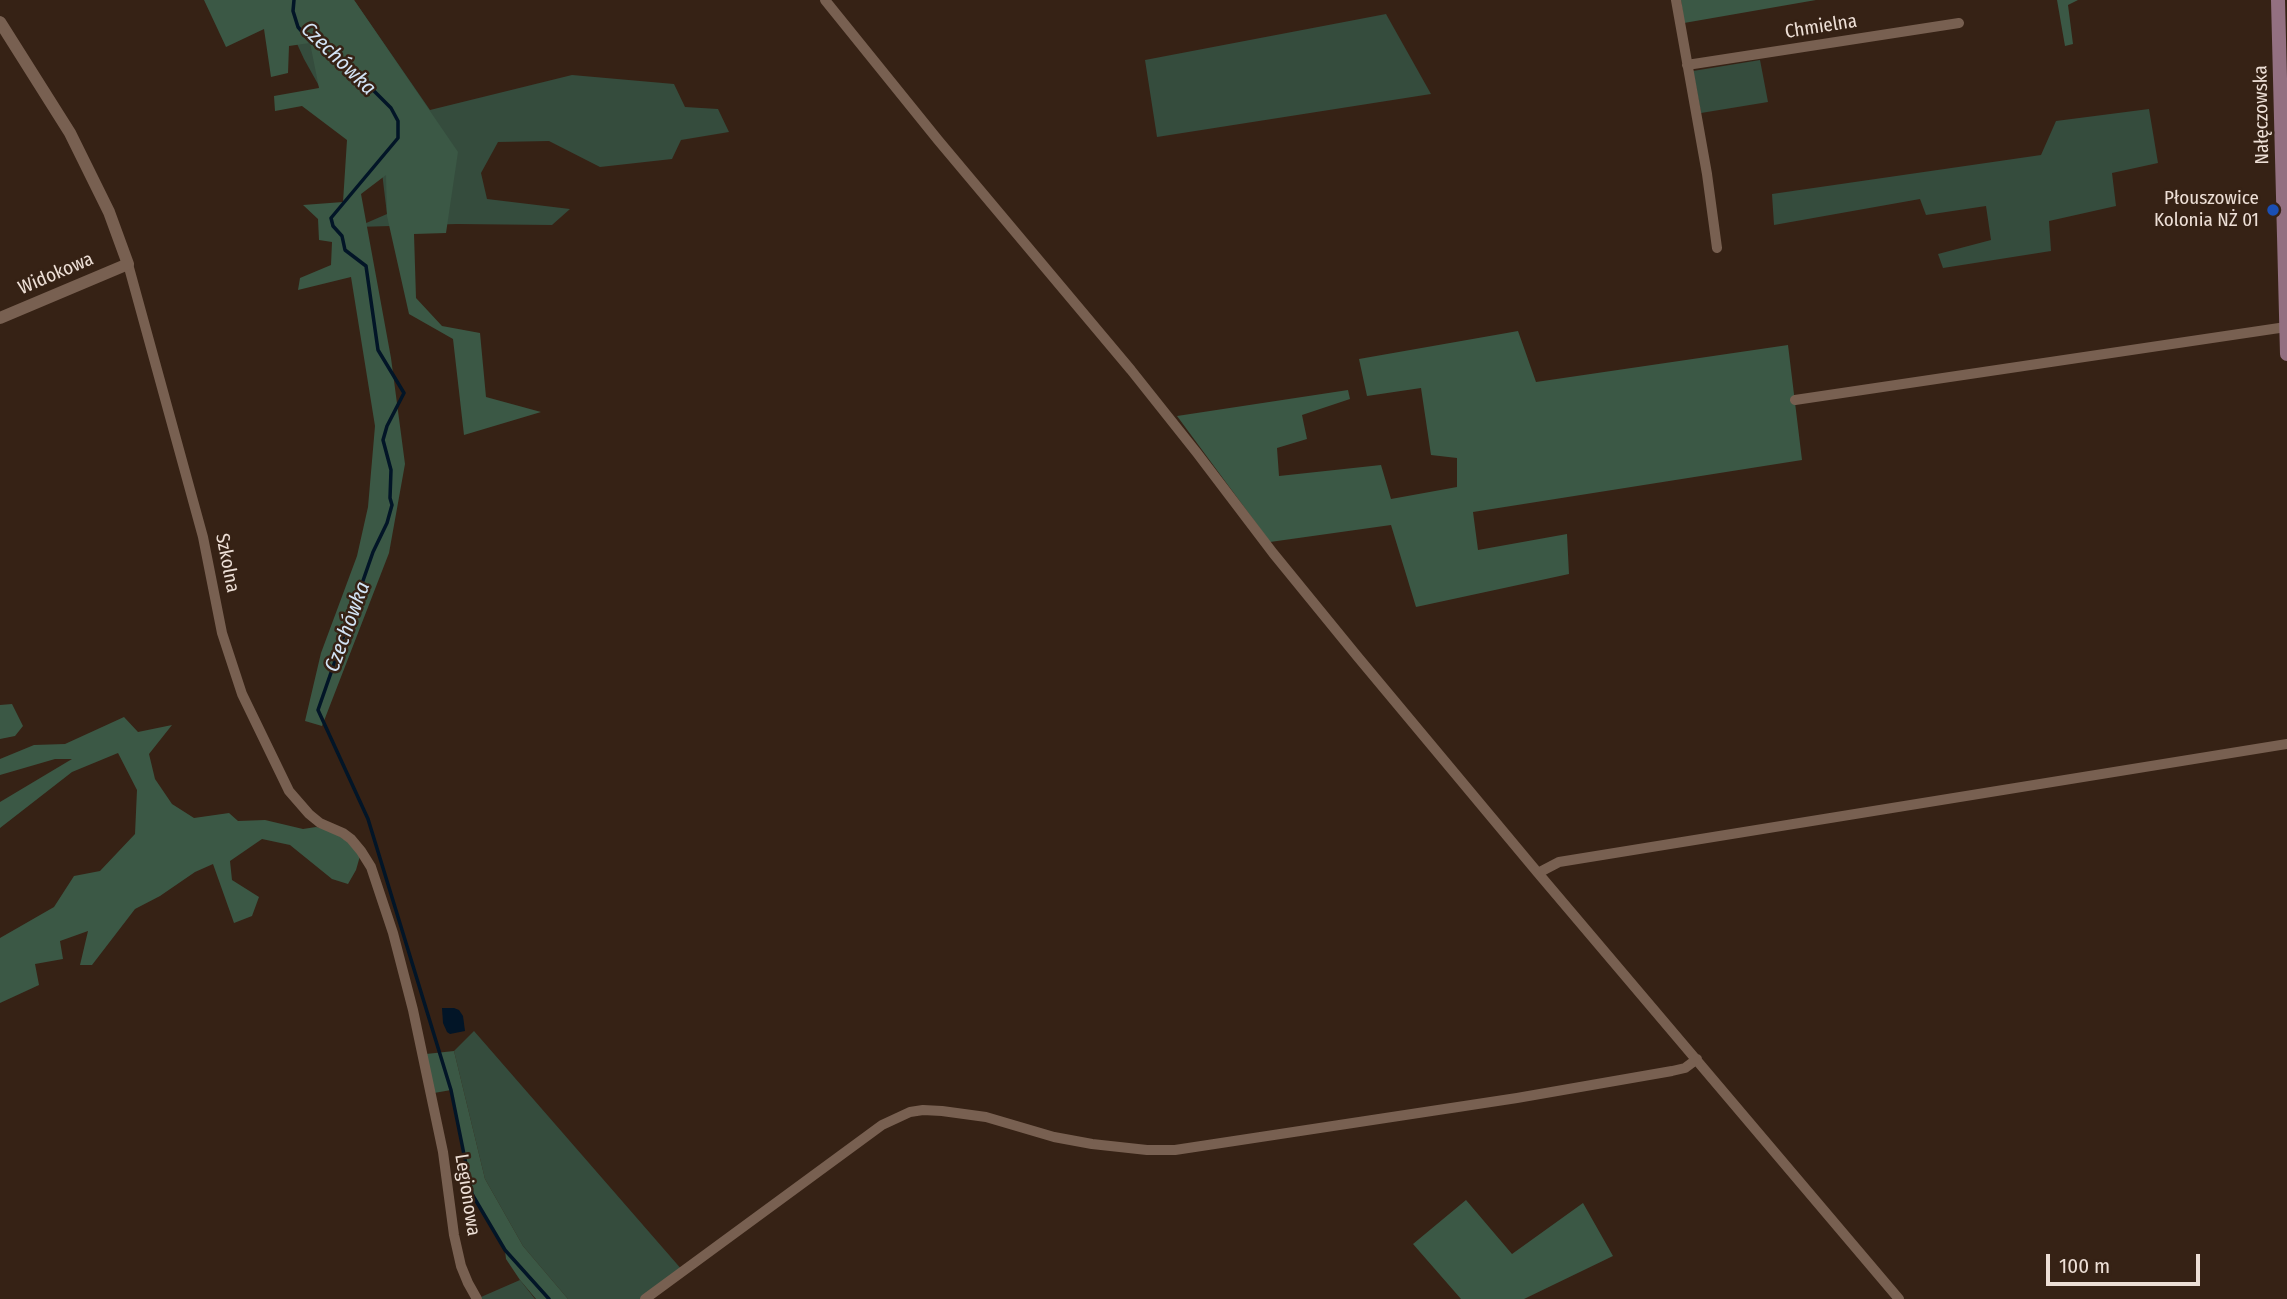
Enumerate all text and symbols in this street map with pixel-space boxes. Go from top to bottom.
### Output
street label: Chmielna [1783,10,1859,44]
water label: Czechówka [295,17,381,101]
street label: Nałęczowska [2250,65,2274,165]
place label: Płouszowice Kolonia NŻ 01 [2154,188,2259,232]
marker: Płouszowice Kolonia NŻ 01 [2265,202,2281,218]
street label: Widokowa [15,248,97,300]
street label: Szkolna [210,531,244,595]
water label: Czechówka [320,578,376,676]
street label: Legionowa [449,1152,485,1238]
scale bar [2049,1240,2203,1284]
text: 100 m [2059,1253,2110,1279]

